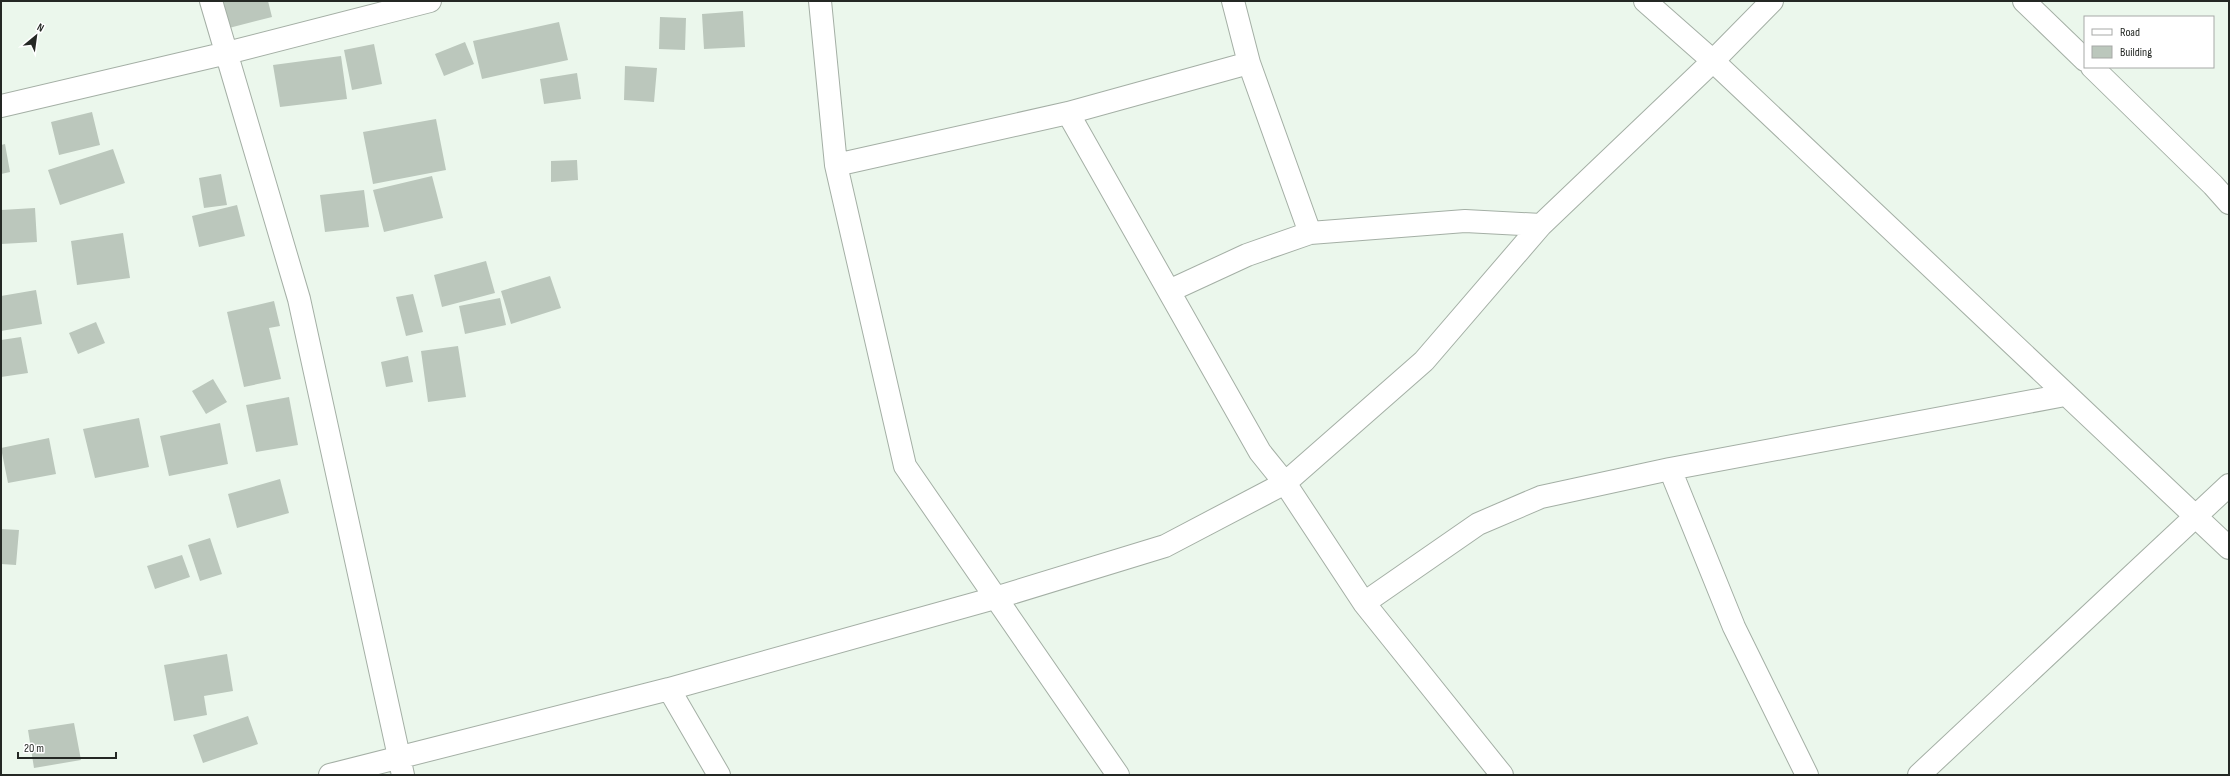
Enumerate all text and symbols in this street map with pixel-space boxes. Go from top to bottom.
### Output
north arrow [16,16,56,56]
legend [2084,16,2214,68]
text: N [35,21,46,35]
text: Road [2120,25,2140,40]
text: Building [2120,45,2152,60]
scale bar [18,734,116,760]
text: 20 m [24,741,44,756]

